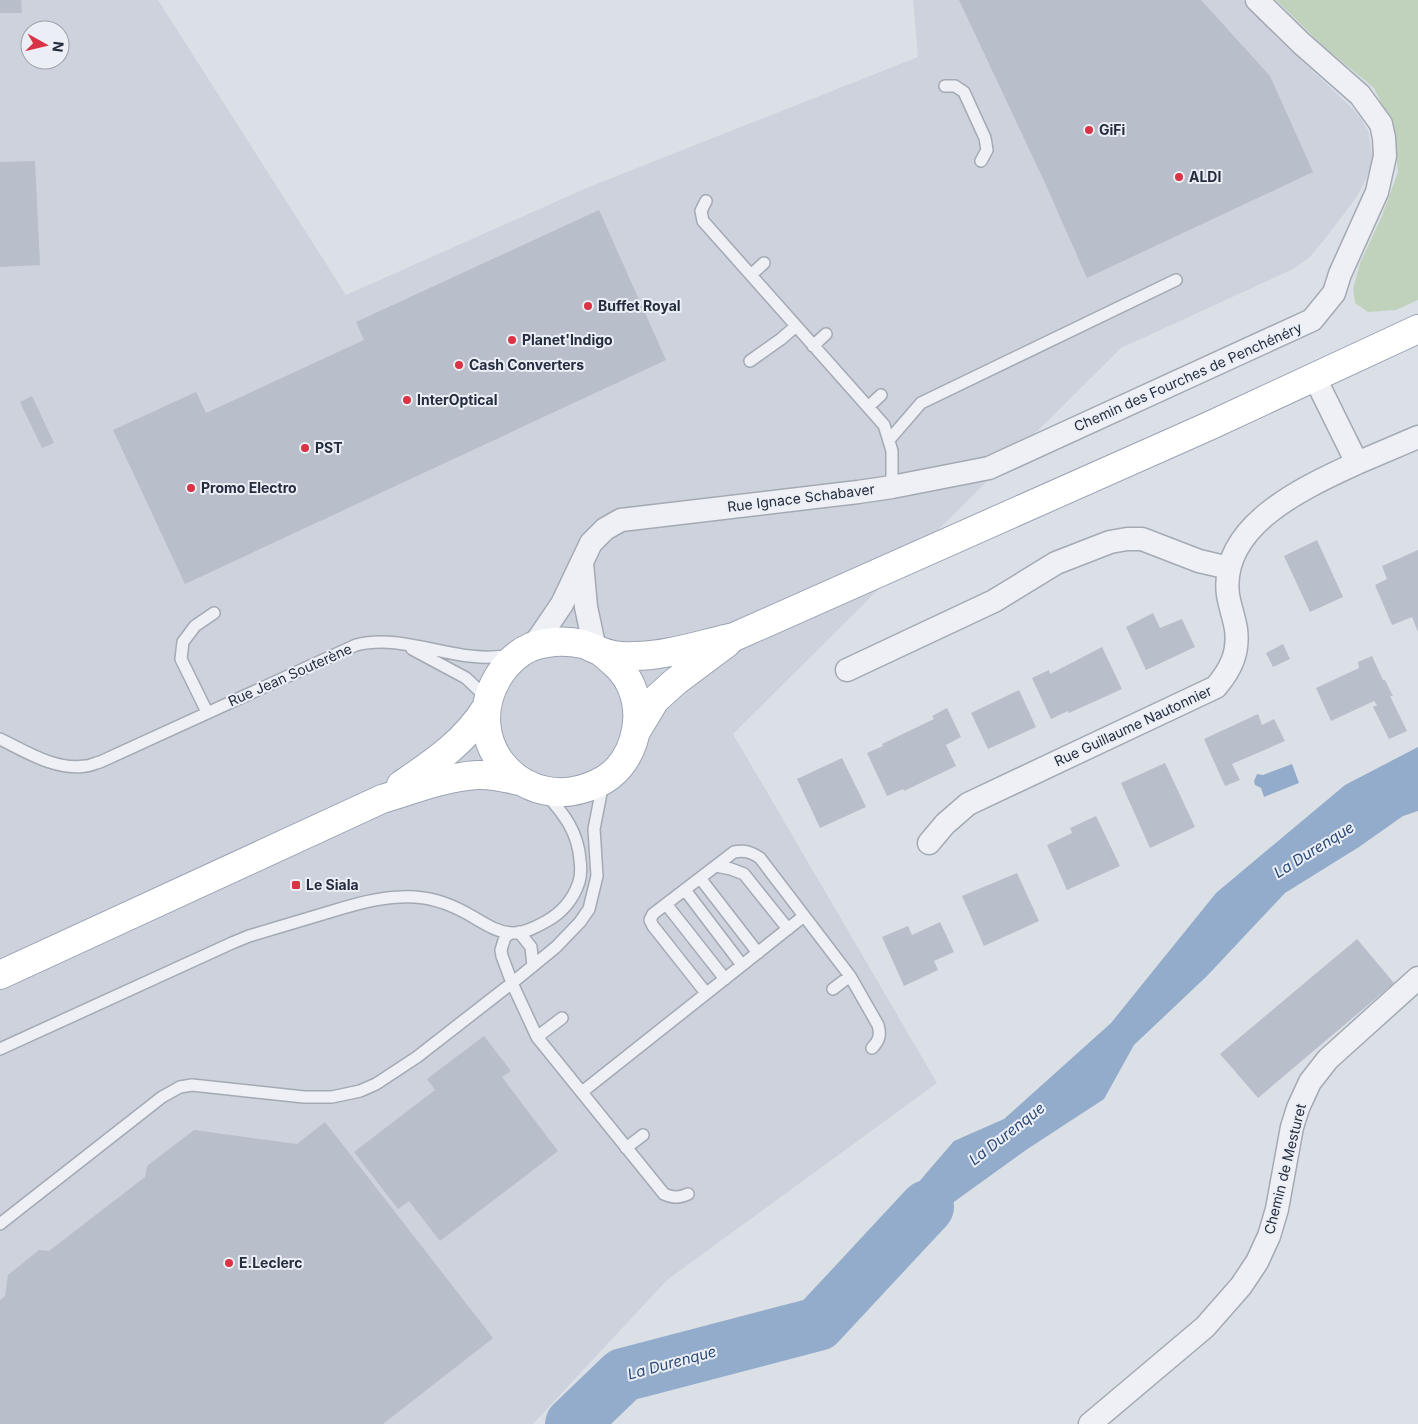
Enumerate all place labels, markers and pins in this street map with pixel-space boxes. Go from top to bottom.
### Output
place label: GiFi [1099,121,1126,138]
marker: GiFi [1083,124,1095,136]
place label: ALDI [1189,168,1221,185]
marker: ALDI [1173,171,1185,183]
place label: Buffet Royal [598,297,681,314]
marker: Buffet Royal [582,300,594,312]
place label: Planet'Indigo [522,331,613,348]
marker: Planet'Indigo [506,334,518,346]
place label: Cash Converters [469,356,584,373]
marker: Cash Converters [453,359,465,371]
place label: InterOptical [417,391,498,408]
marker: InterOptical [401,394,413,406]
place label: PST [315,439,343,456]
marker: PST [299,442,311,454]
place label: Promo Electro [201,479,297,496]
marker: Promo Electro [185,482,197,494]
place label: Le Siala [306,876,359,893]
marker: Le Siala [290,879,302,891]
place label: E.Leclerc [239,1254,302,1271]
marker: E.Leclerc [223,1257,235,1269]

